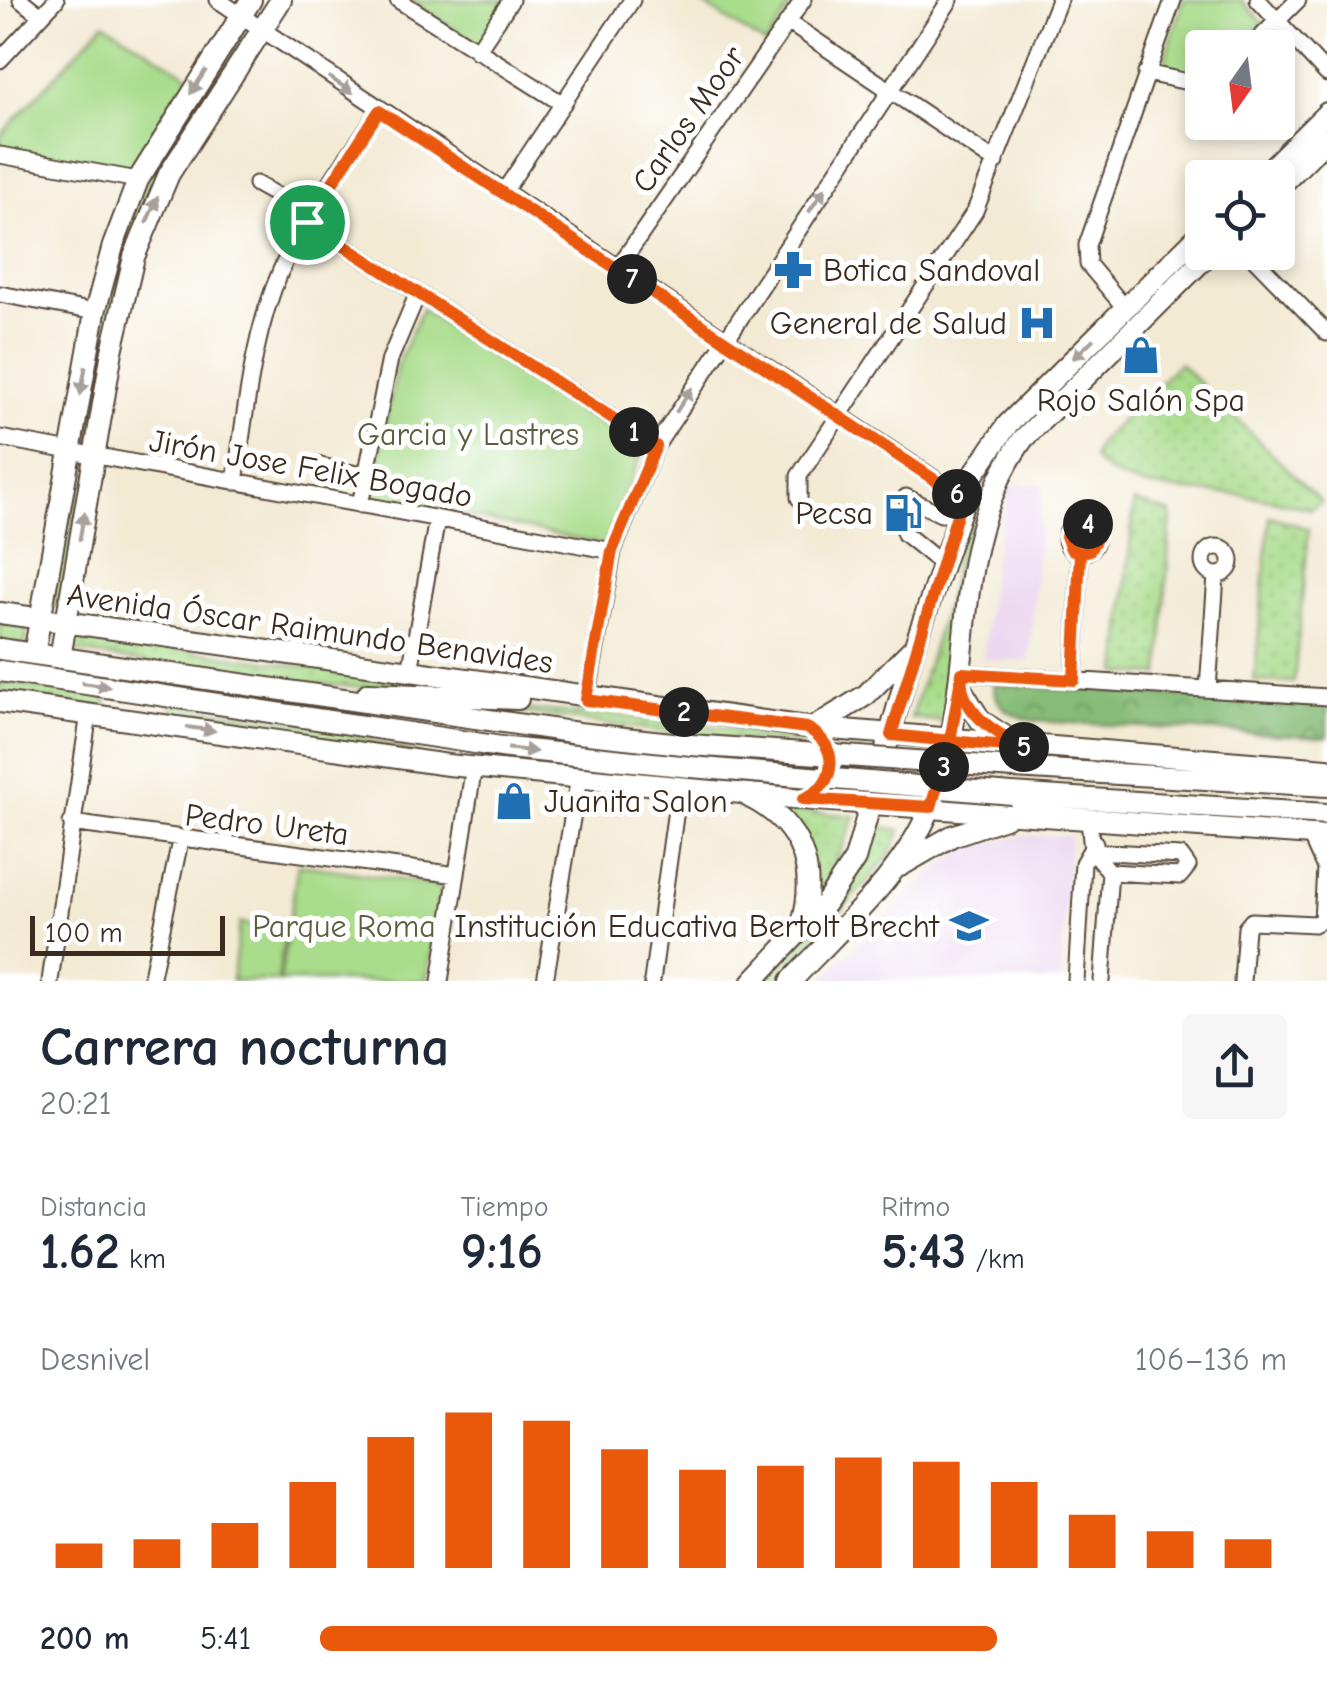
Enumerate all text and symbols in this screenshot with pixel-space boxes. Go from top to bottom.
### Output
north arrow [1185,30,1295,140]
map controls [1185,30,1295,270]
street label: Carlos Moor [625,39,752,200]
one-way arrow [190,68,208,95]
one-way arrow [328,75,355,94]
button: locate [1185,160,1295,270]
pin [265,180,350,265]
one-way arrow [807,187,825,214]
one-way arrow [144,195,160,225]
icon: arrive [280,195,335,250]
pharmacy icon: Botica Sandoval [772,249,814,291]
place label: Botica Sandoval [823,252,1040,289]
pin: 7 [607,254,657,304]
text: 7 [626,263,638,295]
hospital icon: General de Salud [1016,302,1058,344]
place label: General de Salud [770,305,1007,342]
shop icon: Rojo Salón Spa [1120,334,1162,376]
one-way arrow [1071,337,1095,360]
one-way arrow [74,366,90,397]
place label: Rojo Salón Spa [1037,382,1245,419]
one-way arrow [675,387,693,414]
pin: 1 [609,407,659,457]
park label: Garcia y Lastres [357,416,579,453]
text: 1 [628,416,640,448]
street label: Jirón Jose Felix Bogado [147,422,475,515]
pin: 6 [932,469,982,519]
text: 6 [950,478,964,510]
fuel station icon: Pecsa [882,492,924,534]
place label: Pecsa [795,495,873,532]
pin: 4 [1063,499,1113,549]
text: 4 [1081,508,1095,540]
one-way arrow [75,510,90,542]
street label: Avenida Óscar Raimundo Benavides [65,576,555,681]
one-way arrow [81,678,113,694]
pin: 2 [659,687,709,737]
text: 2 [677,696,691,728]
one-way arrow [185,721,217,737]
pin: 5 [999,722,1049,772]
text: 5 [1017,731,1031,763]
one-way arrow [506,742,538,758]
pin: 3 [919,742,969,792]
text: 3 [937,751,951,783]
shop icon: Juanita Salon [493,780,535,822]
place label: Juanita Salon [544,783,728,820]
street label: Pedro Ureta [183,796,351,853]
school or university icon: Institución Educativa Bertolt Brecht [948,905,990,947]
park label: Parque Roma [252,908,436,945]
place label: Institución Educativa Bertolt Brecht [454,908,940,945]
scale bar [30,911,225,956]
text: 100 m [45,917,123,949]
button: share [1182,1014,1287,1119]
text: Carrera nocturna [40,1015,449,1079]
text: 20:21 [40,1085,111,1122]
text: Distancia [40,1191,147,1223]
text: Tiempo [461,1191,549,1223]
text: Ritmo [881,1191,950,1223]
text: 1.62 [40,1223,120,1281]
text: 9:16 [461,1223,543,1281]
text: 5:43 [881,1223,966,1281]
text: km [120,1243,166,1275]
text: /km [966,1243,1025,1275]
text: Desnivel [40,1341,150,1378]
text: 106–136 m [1135,1341,1287,1378]
text: 200 m [40,1620,129,1657]
text: 5:41 [200,1620,251,1657]

